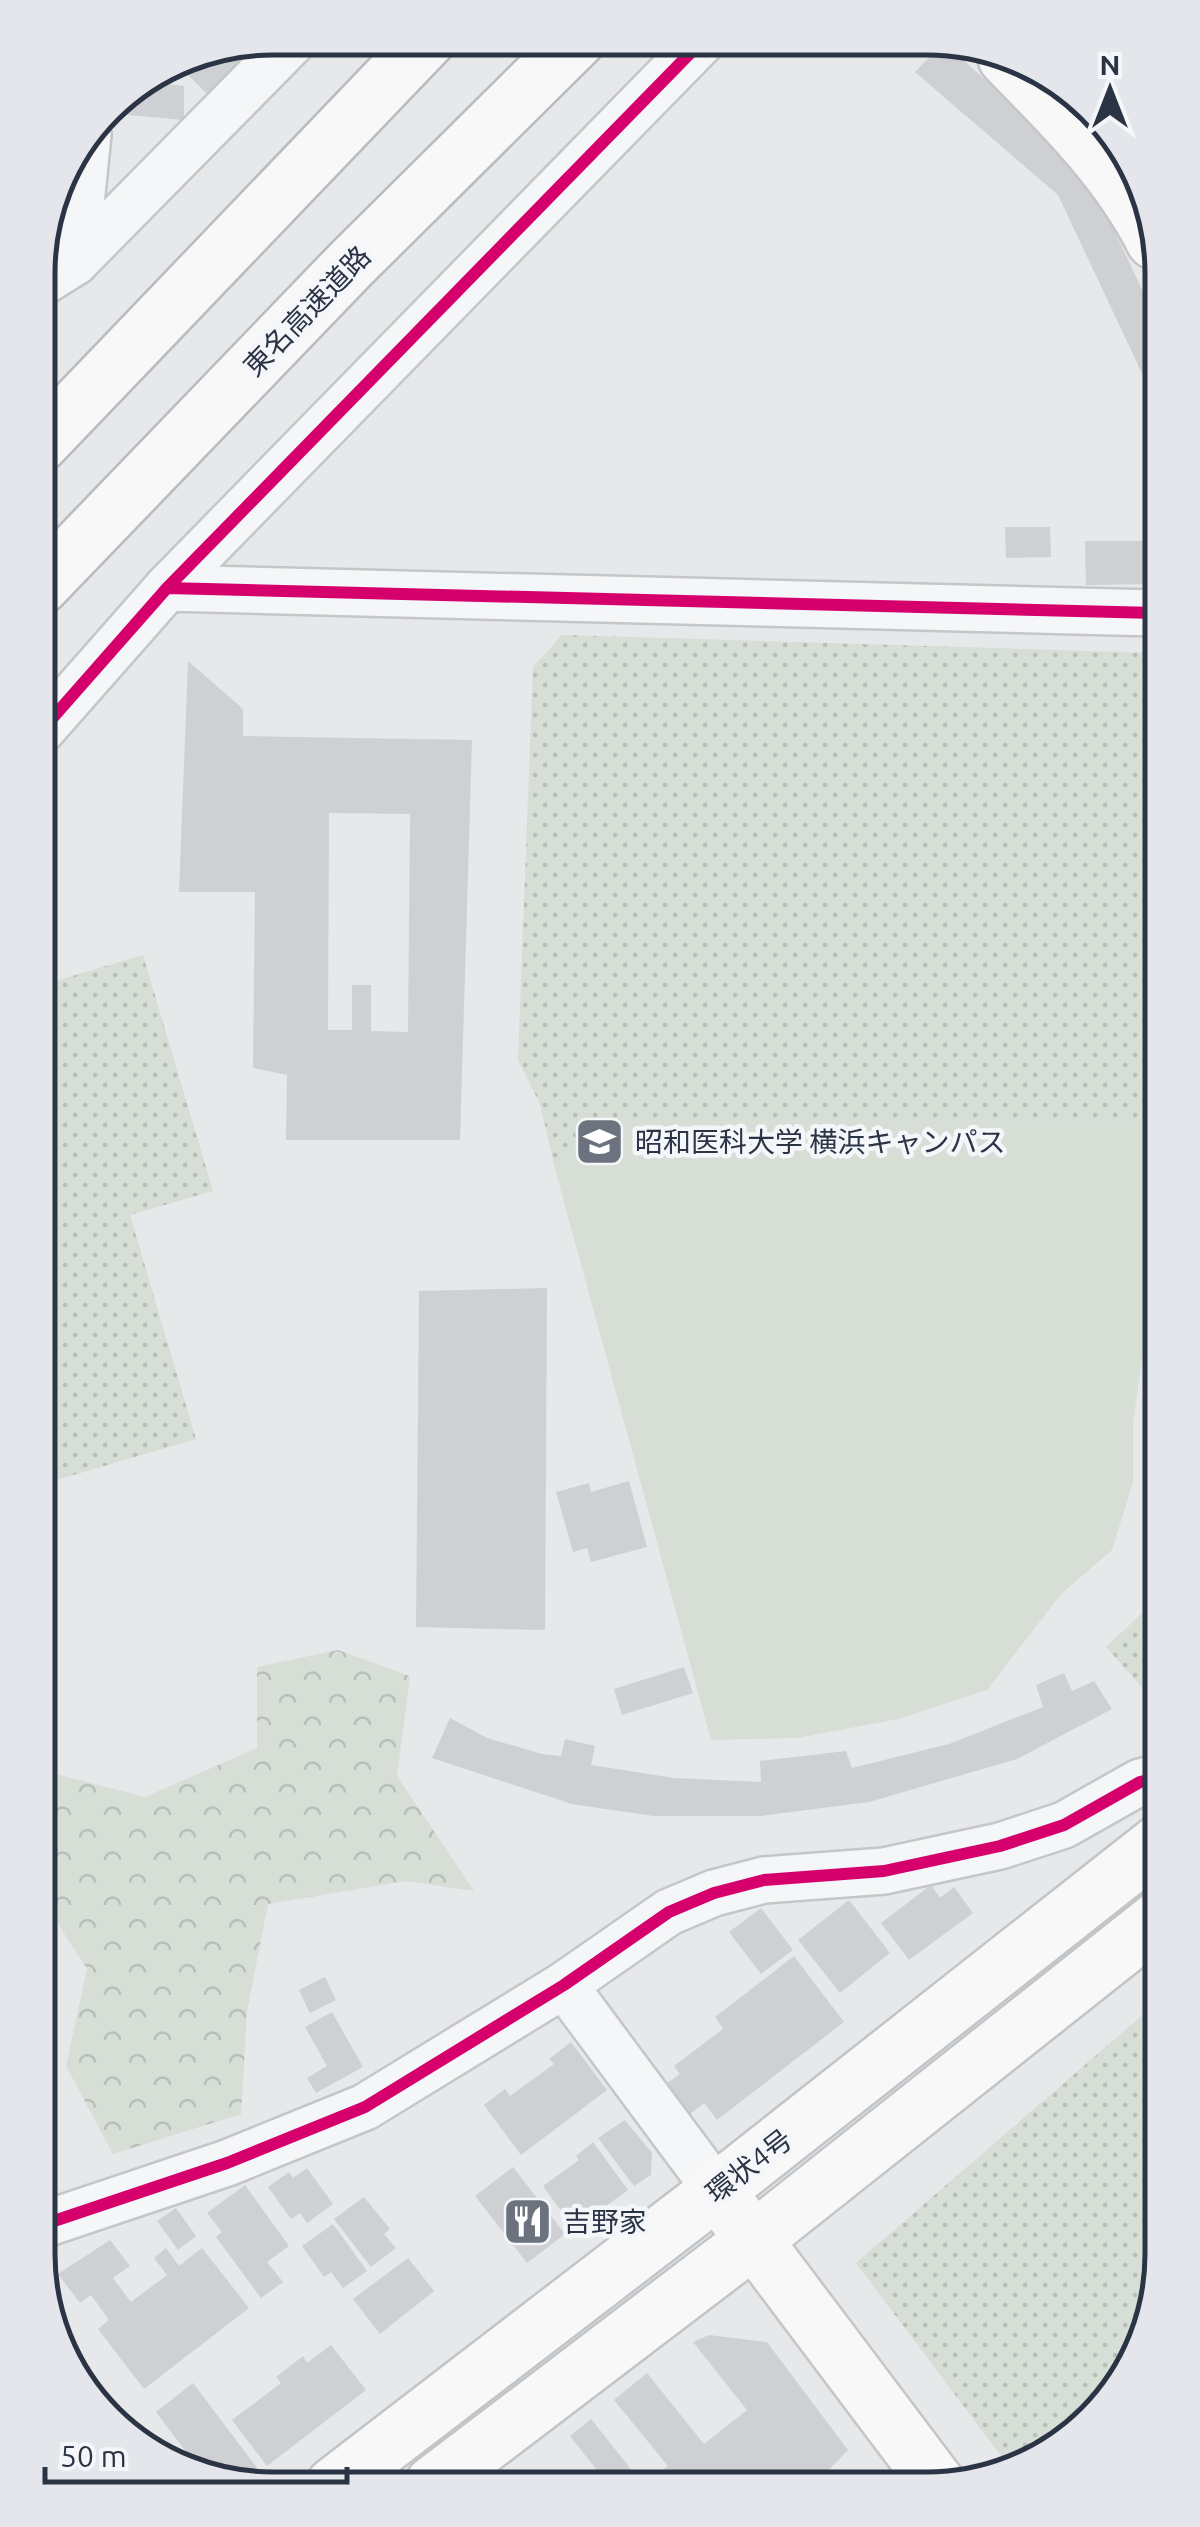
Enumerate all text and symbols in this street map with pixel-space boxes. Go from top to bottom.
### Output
north arrow [1060,40,1160,140]
text: N [1100,49,1120,80]
street label: 東名高速道路 [237,239,376,382]
school or university icon: 昭和医科大学 横浜キャンパス [574,1116,626,1168]
place label: 昭和医科大学 横浜キャンパス [635,1126,1005,1157]
street label: 環状4号 [700,2123,798,2209]
restaurant icon: 吉野家 [502,2196,554,2248]
place label: 吉野家 [563,2206,647,2237]
scale bar [45,2422,348,2484]
text: 50 m [60,2439,127,2473]

